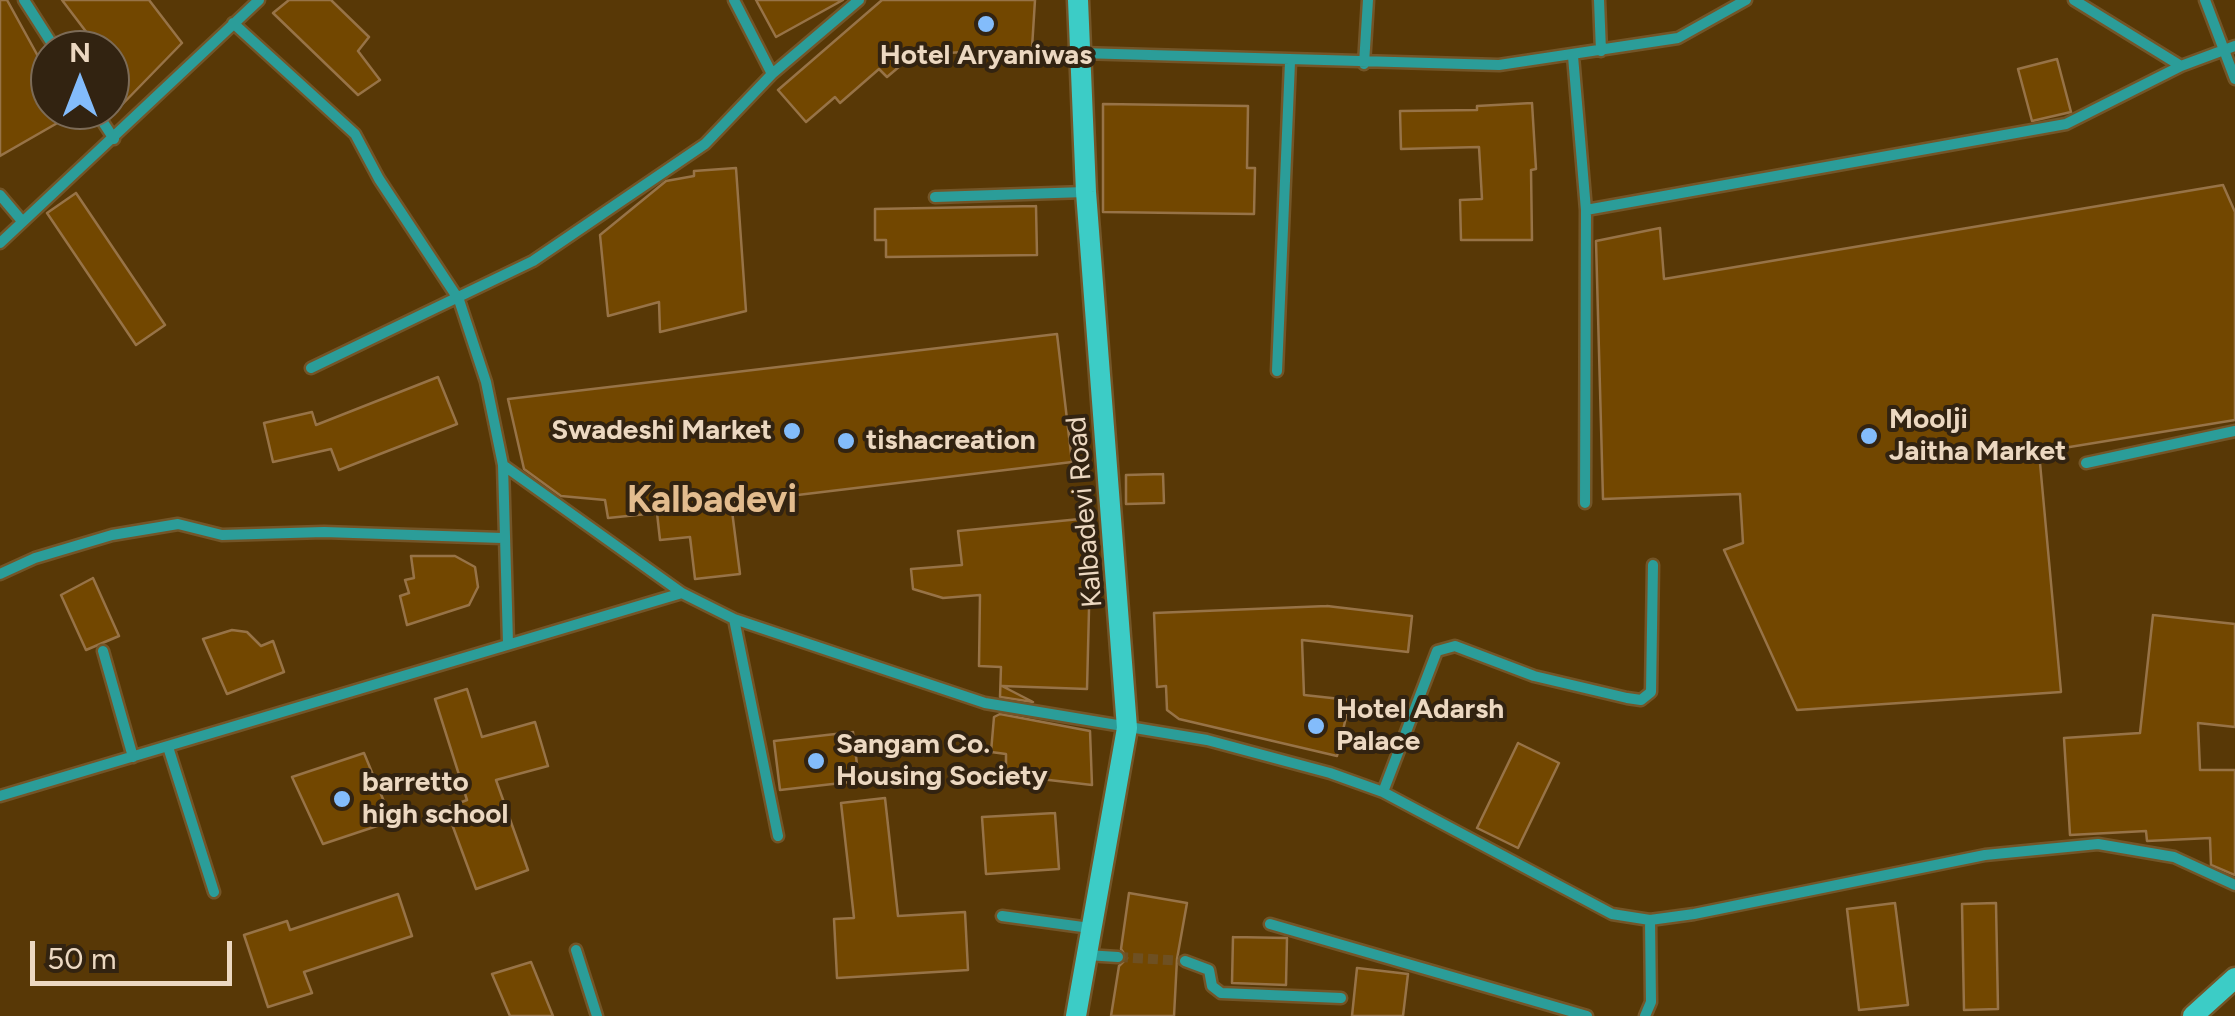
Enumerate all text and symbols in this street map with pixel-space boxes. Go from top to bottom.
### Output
marker: Hotel Aryaniwas [975,13,997,35]
north arrow [30,30,130,130]
text: N [69,35,91,69]
place label: Hotel Aryaniwas [880,39,1092,73]
place label: Moolji Jaitha Market [1889,403,2066,469]
place label: Swadeshi Market [551,414,772,448]
street label: Kalbadevi Road [1060,415,1110,609]
marker: Swadeshi Market [781,420,803,442]
place label: tishacreation [866,424,1036,458]
marker: Moolji Jaitha Market [1858,425,1880,447]
marker: tishacreation [835,430,857,452]
district label: Kalbadevi [627,478,797,524]
place label: Hotel Adarsh Palace [1336,693,1504,759]
marker: Hotel Adarsh Palace [1305,715,1327,737]
place label: Sangam Co. Housing Society [836,728,1048,794]
marker: Sangam Co. Housing Society [805,750,827,772]
place label: barretto high school [362,766,508,832]
marker: barretto high school [331,788,353,810]
scale bar [35,921,238,983]
text: 50 m [47,940,116,977]

